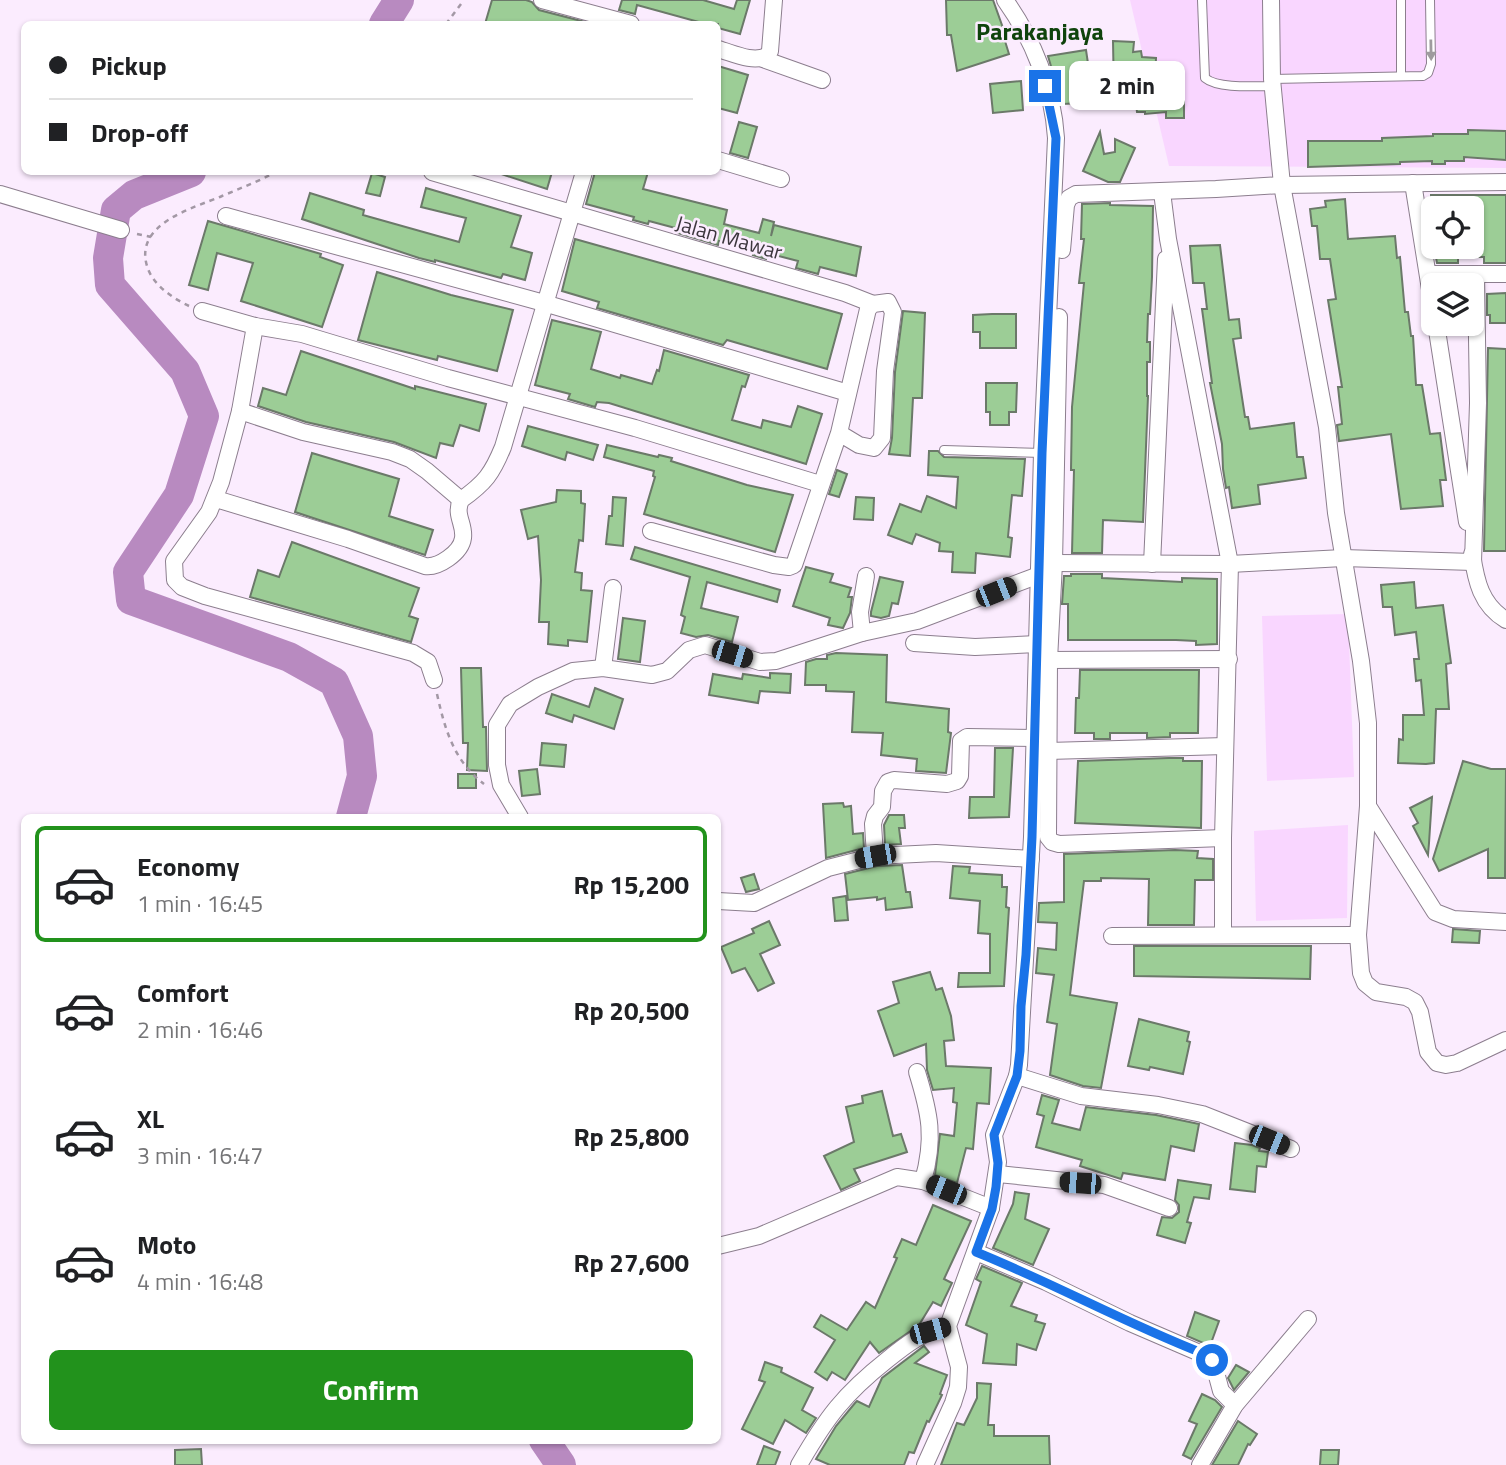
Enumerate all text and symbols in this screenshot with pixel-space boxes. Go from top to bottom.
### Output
district label: Parakanjaya [976,13,1104,49]
one-way arrow [1425,40,1437,62]
text: Pickup [91,46,167,85]
callout: 2 min [1070,62,1185,110]
text: 2 min [1099,68,1155,103]
route end [1029,70,1061,102]
text: Drop-off [91,113,188,152]
map controls [1421,196,1484,336]
button: locate [1421,196,1484,259]
street label: Jalan Mawar [672,207,786,268]
button: layers [1421,273,1484,336]
car [973,574,1020,610]
car [709,638,756,670]
car [853,842,898,870]
text: Economy [137,847,239,886]
icon: car [53,853,116,916]
text: Rp 15,200 [573,865,689,904]
text: 1 min · 16:45 [137,886,263,921]
text: Comfort [137,973,229,1012]
icon: car [53,979,116,1042]
text: Rp 20,500 [573,991,689,1030]
text: 2 min · 16:46 [137,1012,263,1047]
text: XL [137,1099,164,1138]
icon: car [53,1105,116,1168]
text: Rp 25,800 [573,1117,689,1156]
car [1246,1122,1293,1158]
text: 3 min · 16:47 [137,1138,263,1173]
car [1059,1171,1102,1195]
car [923,1172,970,1208]
text: Moto [137,1225,196,1264]
icon: car [53,1231,116,1294]
text: Rp 27,600 [573,1243,689,1282]
text: 4 min · 16:48 [137,1264,263,1299]
car [907,1315,954,1347]
route start [1196,1344,1228,1376]
button: Confirm [49,1350,693,1430]

